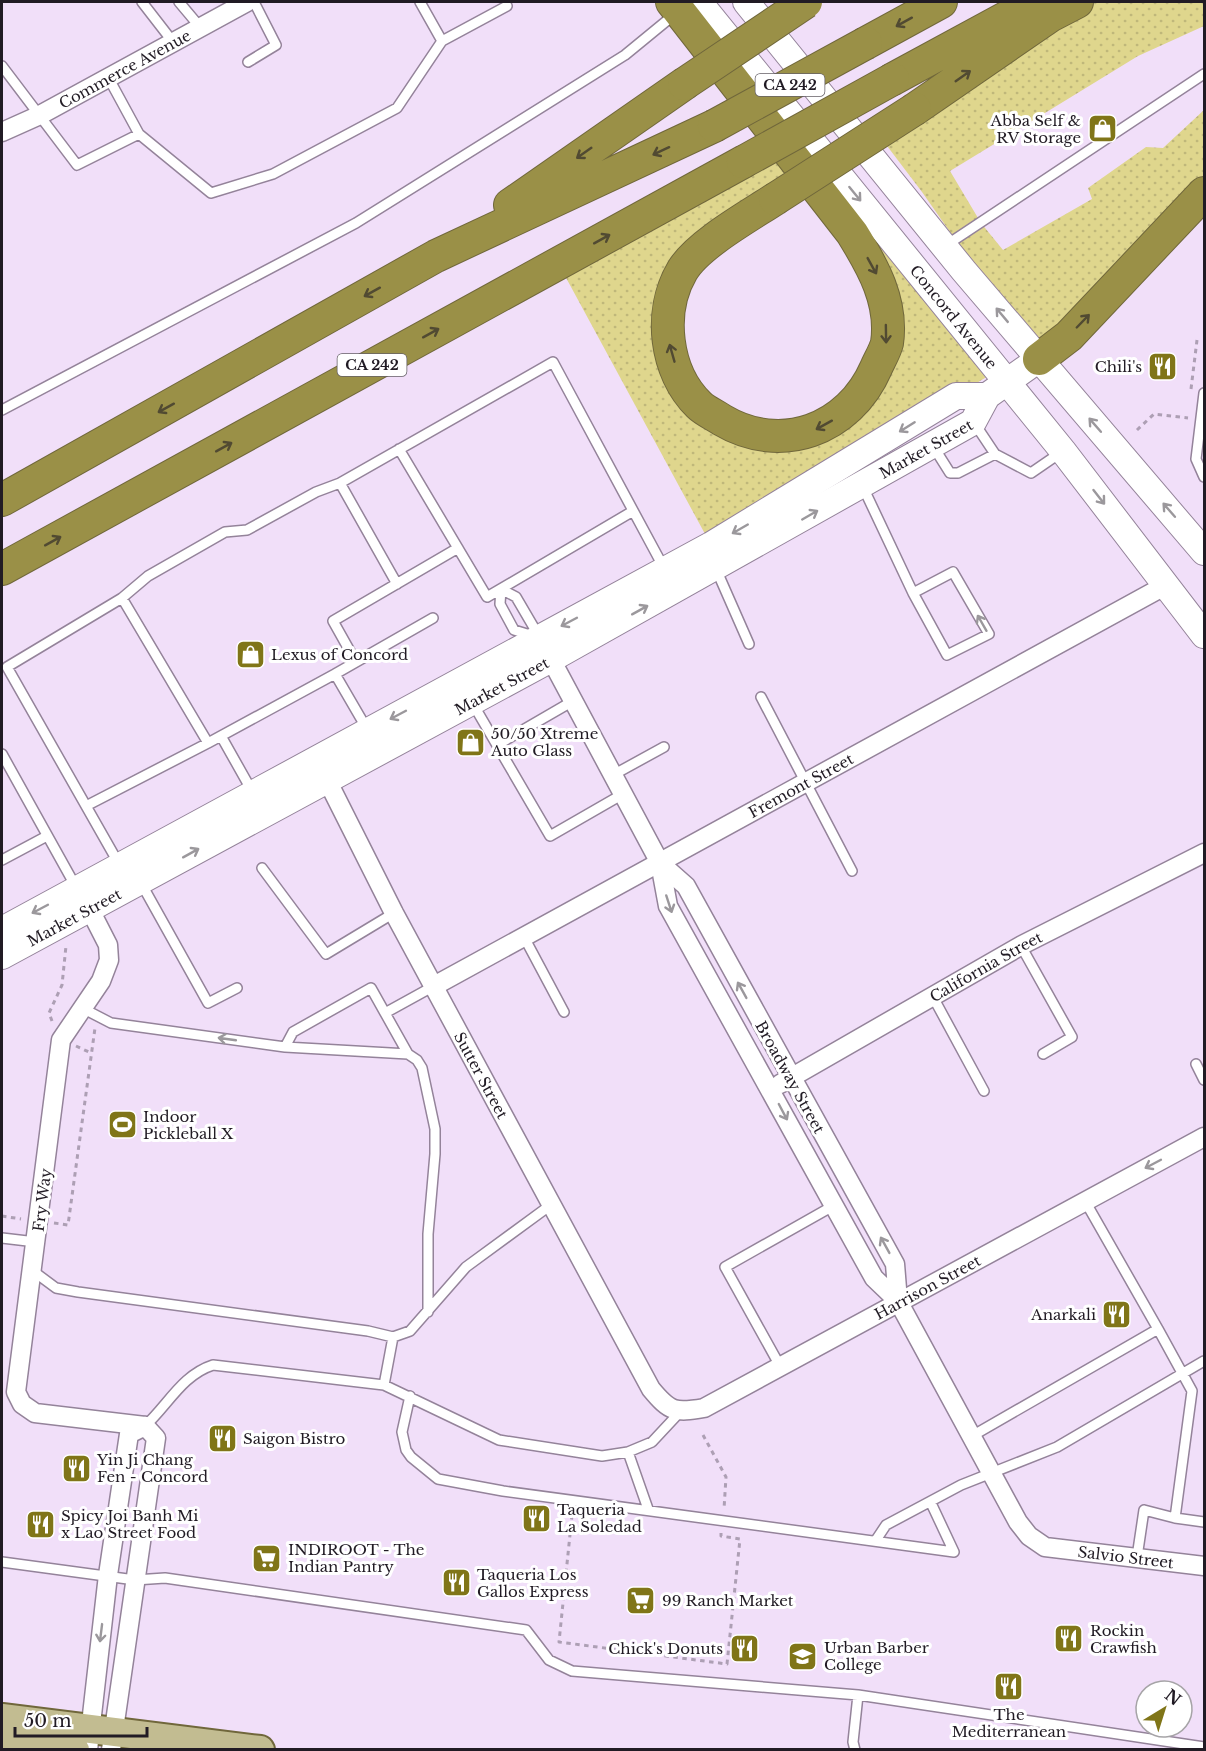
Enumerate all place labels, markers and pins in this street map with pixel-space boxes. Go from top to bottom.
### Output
place label: Abba Self & RV Storage [990,111,1081,147]
shop icon: Abba Self & RV Storage [1086,113,1118,145]
restaurant icon: Chili's [1147,350,1179,382]
place label: Chili's [1095,357,1142,376]
shop icon: Lexus of Concord [234,638,266,670]
place label: Lexus of Concord [271,645,408,664]
place label: 50/50 Xtreme Auto Glass [490,724,598,760]
shop icon: 50/50 Xtreme Auto Glass [454,726,486,758]
place label: Indoor Pickleball X [143,1107,234,1143]
sports icon: Indoor Pickleball X [106,1109,138,1141]
restaurant icon: Anarkali [1101,1298,1133,1330]
place label: Anarkali [1030,1305,1096,1324]
restaurant icon: Saigon Bistro [206,1422,238,1454]
place label: Saigon Bistro [243,1429,346,1448]
place label: Yin Ji Chang Fen - Concord [96,1450,208,1486]
restaurant icon: Yin Ji Chang Fen - Concord [60,1452,92,1484]
place label: Taqueria La Soledad [557,1500,642,1536]
restaurant icon: Taqueria La Soledad [520,1502,552,1534]
place label: Spicy Joi Banh Mi x Lao Street Food [61,1506,198,1542]
restaurant icon: Spicy Joi Banh Mi x Lao Street Food [24,1508,56,1540]
place label: INDIROOT - The Indian Pantry [288,1540,424,1576]
supermarket icon: INDIROOT - The Indian Pantry [251,1542,283,1574]
place label: Taqueria Los Gallos Express [477,1565,589,1601]
restaurant icon: Taqueria Los Gallos Express [440,1567,472,1599]
supermarket icon: 99 Ranch Market [625,1584,657,1616]
place label: 99 Ranch Market [662,1591,794,1610]
place label: Rockin Crawfish [1090,1621,1157,1657]
restaurant icon: Rockin Crawfish [1053,1623,1085,1655]
restaurant icon: Chick's Donuts [728,1632,760,1664]
place label: Urban Barber College [824,1638,930,1674]
place label: Chick's Donuts [608,1639,723,1658]
school or university icon: Urban Barber College [787,1640,819,1672]
restaurant icon: The Mediterranean [993,1671,1025,1703]
place label: The Mediterranean [952,1705,1066,1741]

